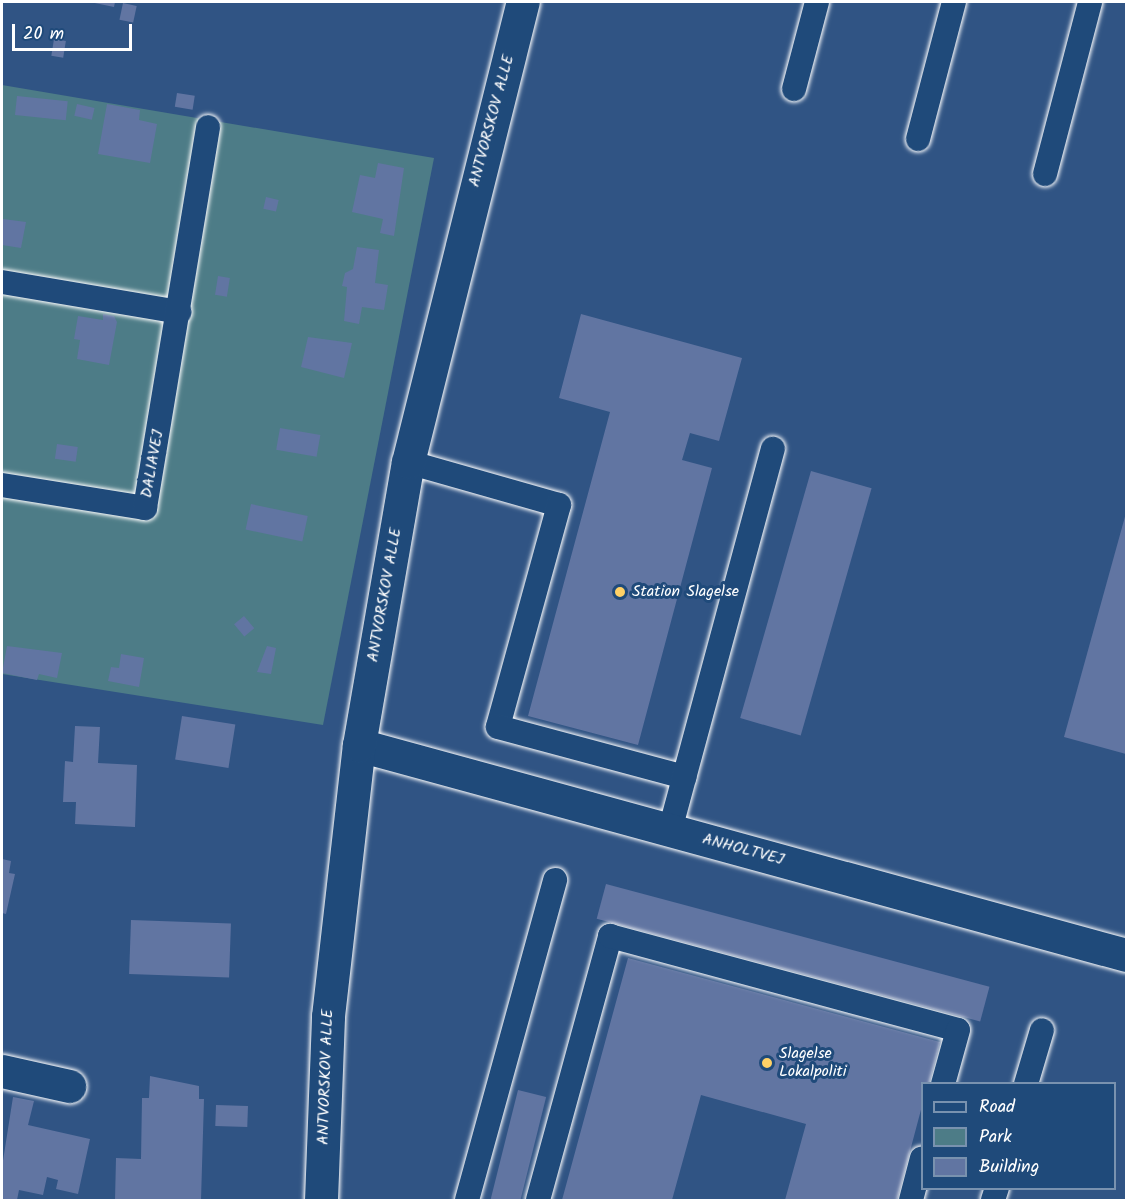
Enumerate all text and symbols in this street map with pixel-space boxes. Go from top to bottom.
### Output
scale bar [15,12,135,50]
text: 20 m [23,20,64,49]
street label: ANTVORSKOV ALLE [465,53,519,189]
street label: DALIAVEJ [138,428,168,500]
street label: ANTVORSKOV ALLE [364,526,406,664]
place label: Station Slagelse [632,582,739,602]
marker: Station Slagelse [613,585,627,599]
street label: ANHOLTVEJ [700,830,786,870]
street label: ANTVORSKOV ALLE [314,1009,338,1145]
place label: Slagelse Lokalpoliti [779,1044,847,1082]
marker: Slagelse Lokalpoliti [760,1056,774,1070]
legend [921,1082,1116,1190]
text: Road [979,1093,1015,1122]
text: Park [979,1123,1012,1152]
text: Building [979,1153,1039,1182]

